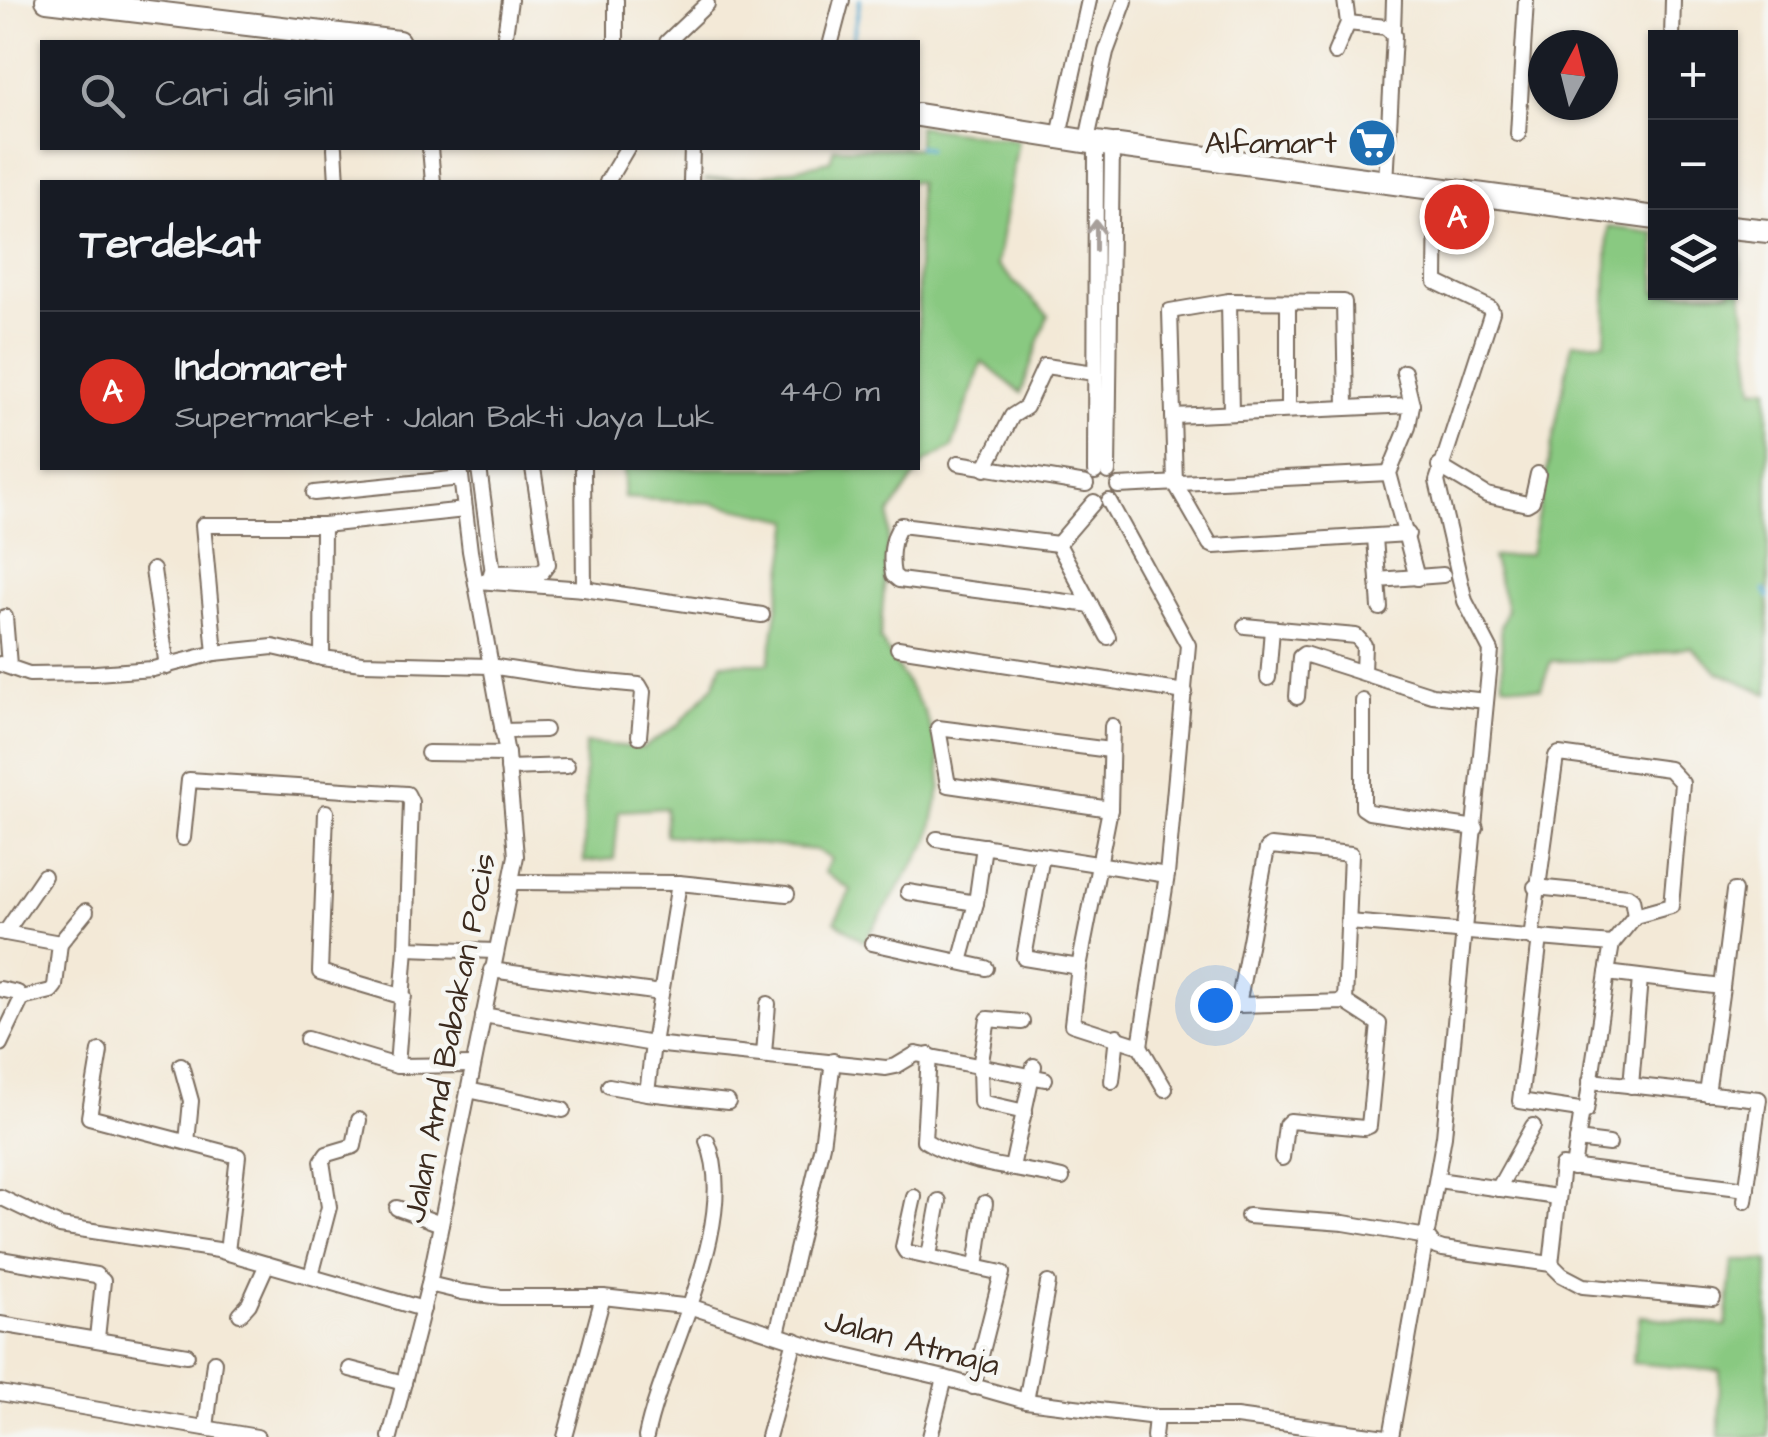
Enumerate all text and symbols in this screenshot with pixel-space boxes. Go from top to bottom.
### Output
north arrow [1528,30,1618,120]
map controls [1648,30,1738,300]
button: + [1648,30,1738,120]
search box [40,40,920,150]
icon: search [75,68,130,123]
text: Cari di sini [155,69,333,121]
supermarket icon: Alfamart [1346,117,1398,169]
button: − [1648,120,1738,210]
place label: Alfamart [1204,121,1337,166]
pin: A [1424,180,1490,254]
button: layers [1648,210,1738,300]
text: Terdekat [80,216,260,274]
one-way arrow [1086,219,1106,252]
text: Indomaret [175,343,346,395]
text: A [102,369,123,414]
text: 440 m [779,369,880,414]
text: Supermarket · Jalan Bakti Jaya Luk [175,395,714,440]
street label: Jalan Amd Babakan Pocis [392,849,508,1227]
your location [1190,980,1241,1031]
street label: Jalan Atmaja [819,1298,1005,1388]

